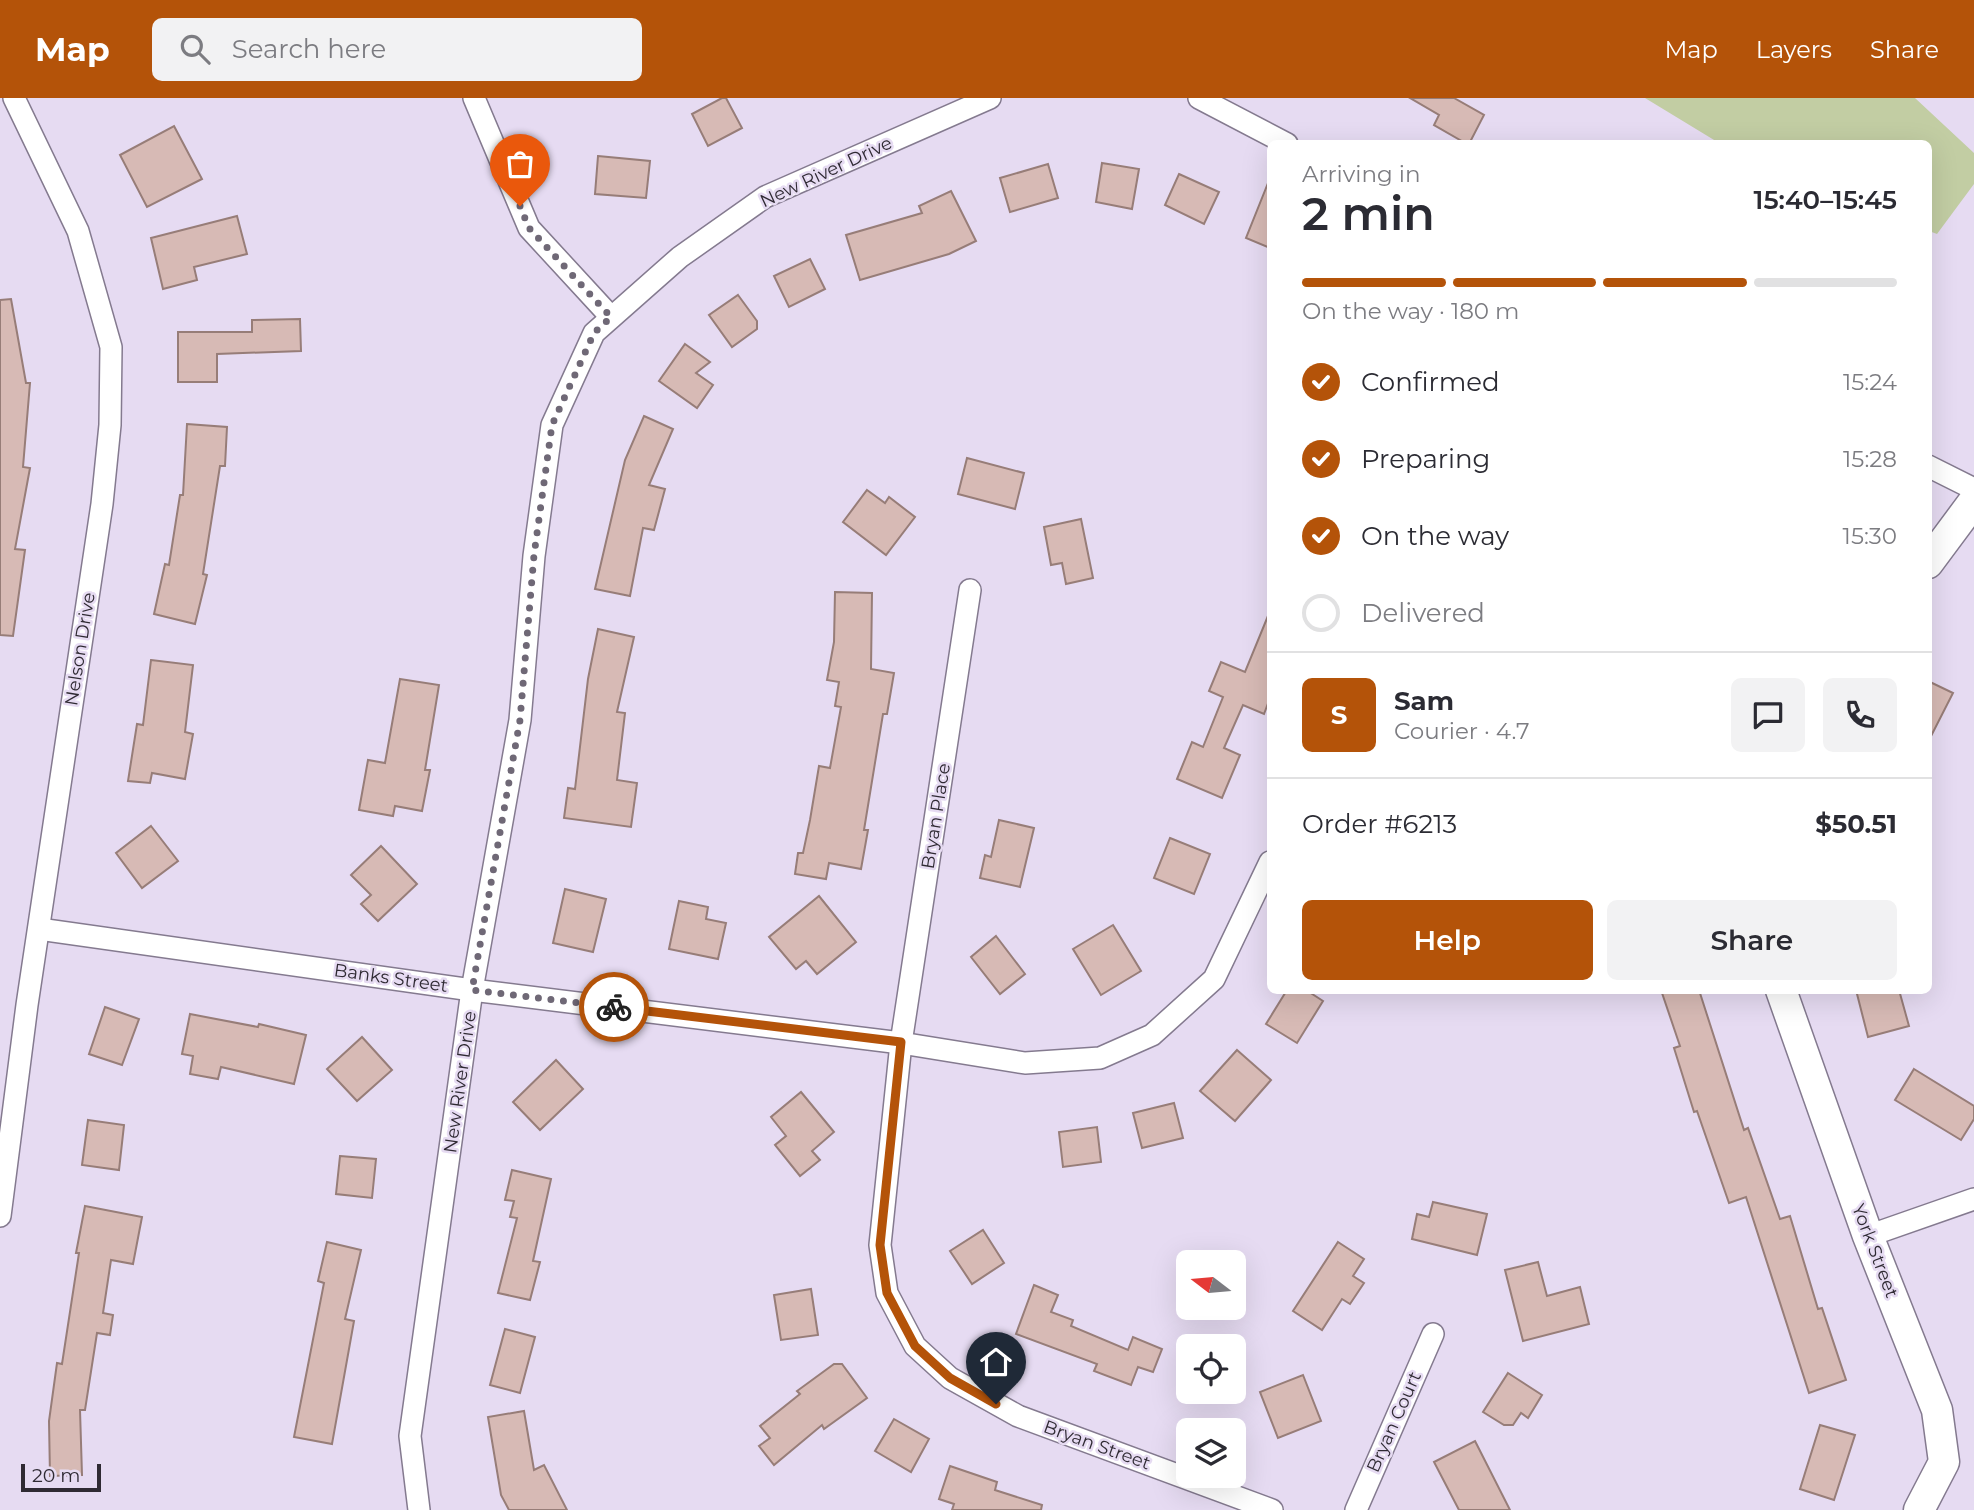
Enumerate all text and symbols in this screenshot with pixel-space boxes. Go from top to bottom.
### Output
search box [152,18,642,81]
text: Map [35,29,110,69]
icon: search [176,30,214,68]
text: Search here [232,33,386,65]
text: Map [1664,35,1718,64]
text: Layers [1756,35,1832,64]
text: Share [1870,35,1939,64]
street label: New River Drive [756,132,896,212]
pin [490,134,550,206]
icon: bag [501,145,539,183]
text: Arriving in [1302,160,1421,188]
text: 15:40–15:45 [1754,184,1897,216]
text: 2 min [1302,185,1435,242]
text: On the way · 180 m [1302,297,1520,325]
icon: check [1302,363,1340,401]
text: Confirmed [1361,366,1500,398]
text: 15:24 [1843,368,1897,396]
icon: check [1302,440,1340,478]
text: Preparing [1361,443,1490,475]
text: 15:28 [1843,445,1897,473]
icon: check [1302,517,1340,555]
text: On the way [1361,520,1509,552]
text: 15:30 [1843,522,1897,550]
street label: Nelson Drive [60,591,100,707]
text: Delivered [1361,597,1485,629]
button: chat [1731,678,1805,752]
button: phone [1823,678,1897,752]
text: Sam [1394,685,1454,717]
text: S [1331,699,1347,731]
text: Courier · 4.7 [1394,717,1530,745]
street label: Bryan Place [917,761,955,870]
text: Order #6213 [1302,808,1457,840]
text: $50.51 [1815,808,1897,840]
button: Help [1302,900,1593,980]
button: Share [1607,900,1897,980]
street label: Banks Street [333,959,449,997]
courier [579,972,649,1042]
icon: bike [595,988,633,1026]
street label: New River Drive [439,1009,481,1154]
street label: York Street [1847,1201,1903,1301]
north arrow [1176,1250,1246,1320]
map controls [1176,1250,1246,1488]
pin [966,1332,1026,1404]
button: locate [1176,1334,1246,1404]
icon: home [977,1343,1015,1381]
street label: Bryan Court [1362,1368,1426,1476]
street label: Bryan Street [1041,1416,1153,1474]
button: layers [1176,1418,1246,1488]
scale bar [21,1461,102,1493]
text: 20 m [32,1464,80,1487]

